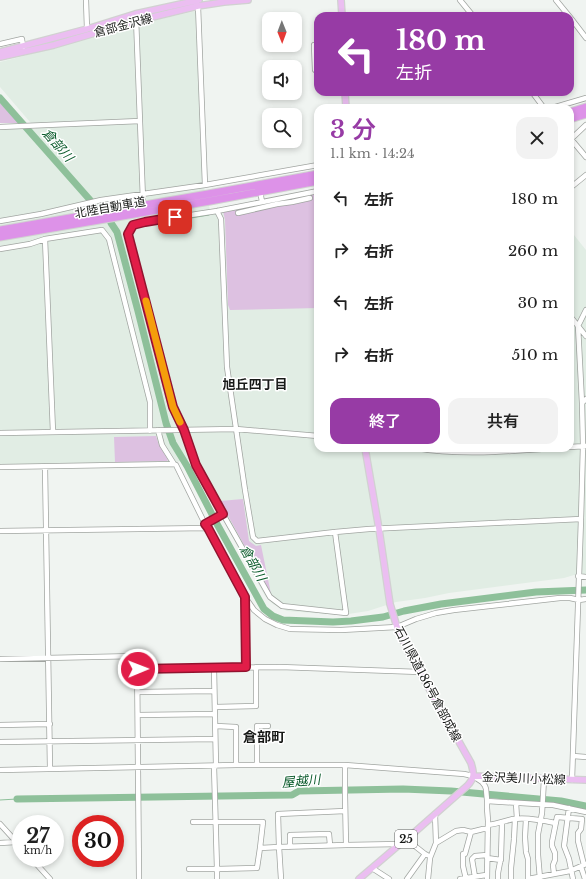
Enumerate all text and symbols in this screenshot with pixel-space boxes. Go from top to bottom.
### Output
street label: 倉部金沢線 [92,10,154,40]
north arrow [262,12,302,52]
map controls [262,12,302,148]
text: 180 m [396,23,486,58]
icon: left [330,28,382,80]
button: sound [262,60,302,100]
text: 左折 [396,62,432,84]
button: search [262,108,302,148]
text: 3 分 [330,115,376,144]
button: close [516,117,558,159]
water label: 倉部川 [39,125,79,167]
text: 1.1 km · 14:24 [330,145,415,162]
icon: left [330,187,352,209]
text: 180 m [511,189,558,208]
text: 左折 [364,190,394,209]
street label: 北陸自動車道 [73,193,147,221]
pin [158,200,192,234]
icon: arrive [164,206,186,228]
icon: right [330,239,352,261]
text: 260 m [508,241,558,260]
text: 右折 [364,242,394,261]
icon: left [330,291,352,313]
text: 30 m [518,293,558,312]
text: 左折 [364,294,394,313]
icon: right [330,343,352,365]
text: 510 m [512,345,558,364]
text: 右折 [364,346,394,365]
district label: 旭丘四丁目 [222,376,288,393]
button: 終了 [330,398,440,444]
button: 共有 [448,398,558,444]
water label: 倉部川 [236,542,271,586]
street label: 石川県道186号倉部成線 [391,624,465,744]
position arrow [117,648,159,690]
district label: 倉部町 [243,728,285,746]
street label: 金沢美川小松線 [482,769,566,787]
water label: 屋越川 [281,771,323,791]
speed limit sign: 30 [72,815,124,867]
text: 27 [26,824,50,848]
road number: 25 [395,830,417,848]
text: km/h [24,844,52,857]

